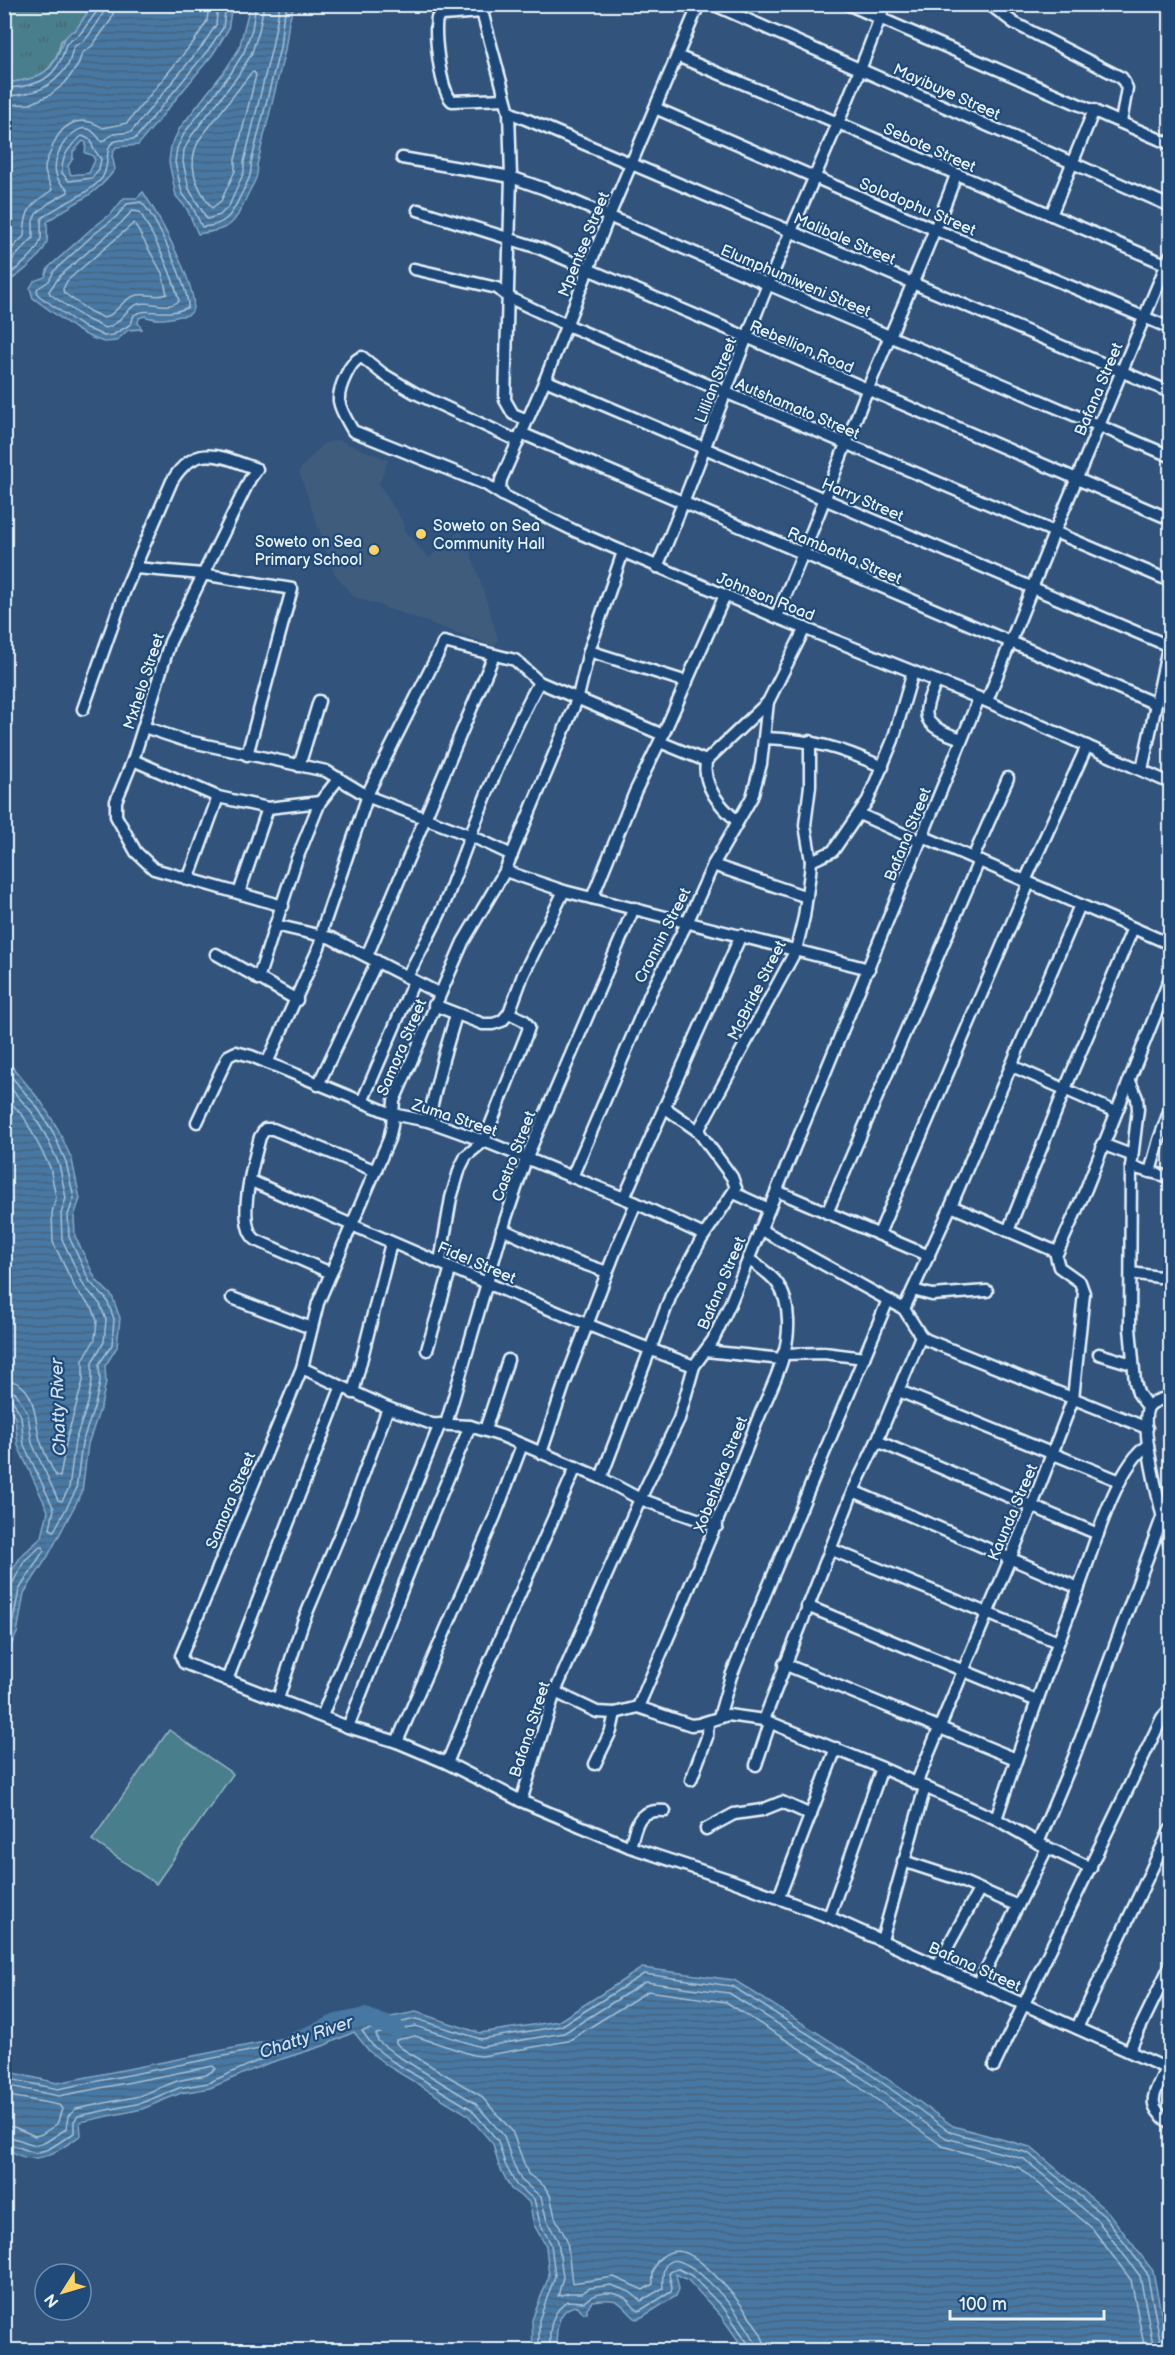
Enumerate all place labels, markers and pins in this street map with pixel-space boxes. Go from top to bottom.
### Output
place label: Soweto on Sea Community Hall [433,517,545,554]
marker: Soweto on Sea Community Hall [414,527,428,541]
place label: Soweto on Sea Primary School [255,533,362,570]
marker: Soweto on Sea Primary School [367,543,381,557]

